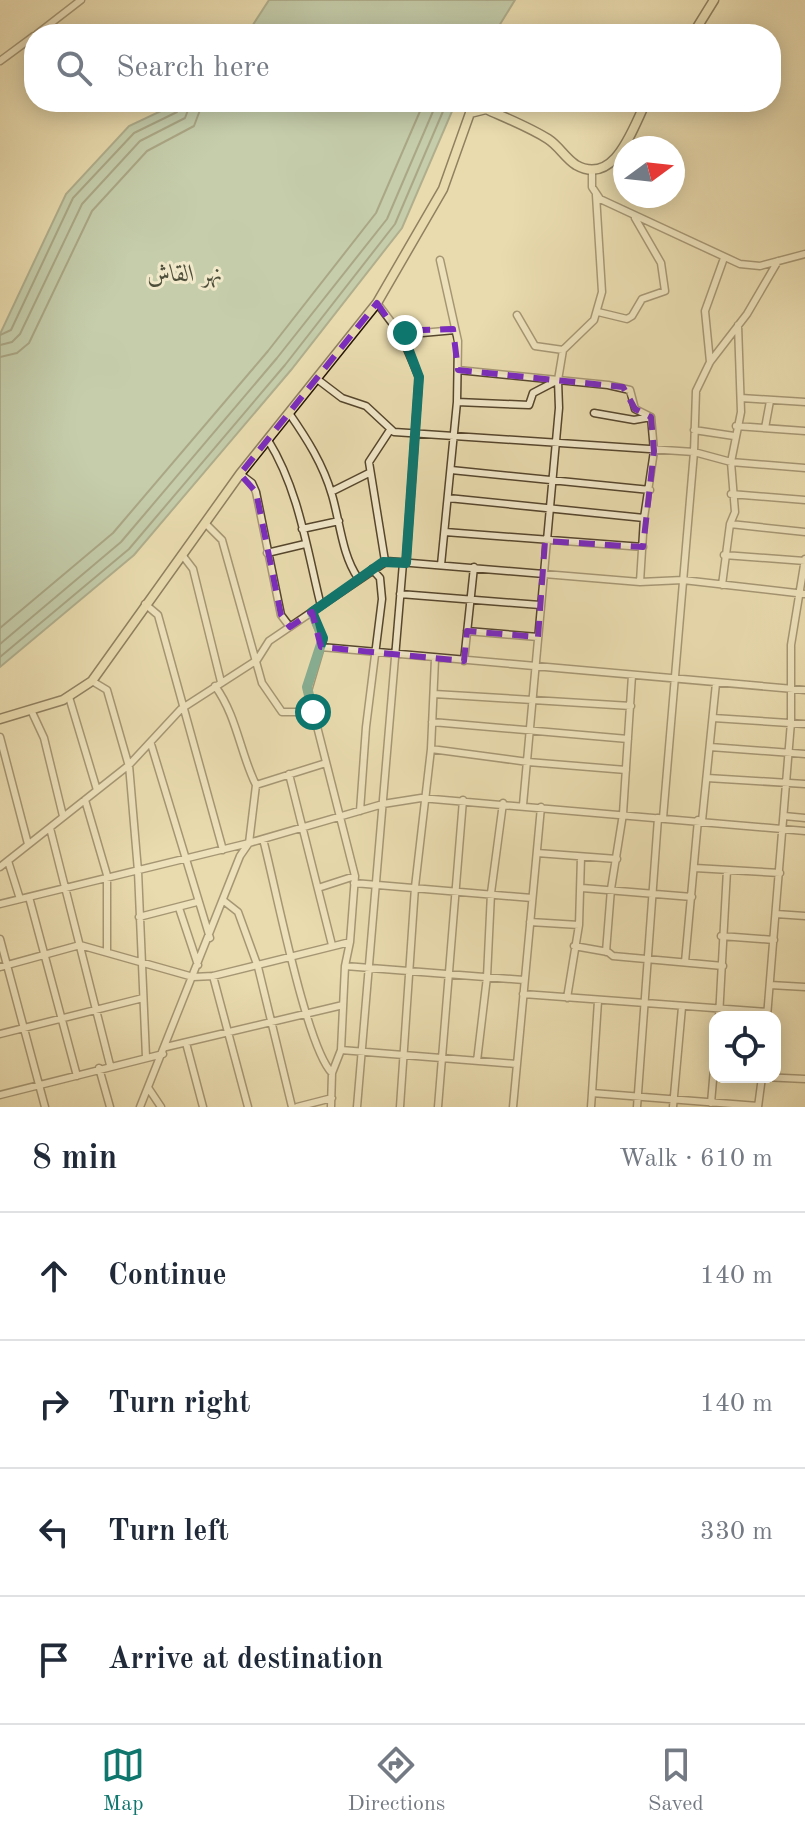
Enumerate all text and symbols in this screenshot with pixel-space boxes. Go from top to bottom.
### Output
search box [24,24,781,112]
icon: search [52,46,96,90]
text: Search here [116,53,270,83]
north arrow [613,136,685,208]
water label: نهر القاش [147,263,223,288]
route end [387,315,423,351]
route start [295,694,331,730]
map controls [709,1011,781,1083]
button: locate [709,1011,781,1083]
text: 8 min [32,1142,117,1176]
text: Walk · 610 m [619,1146,773,1172]
icon: ahead [32,1254,76,1298]
text: Continue [108,1261,227,1291]
text: 140 m [700,1263,773,1289]
icon: right [32,1382,76,1426]
text: Turn right [108,1389,250,1419]
text: 140 m [700,1391,773,1417]
icon: left [32,1510,76,1554]
text: Turn left [108,1517,229,1547]
text: 330 m [700,1519,773,1545]
icon: arrive [32,1638,76,1682]
text: Arrive at destination [108,1645,383,1675]
tab: Map [101,1743,145,1818]
tab: Directions [348,1743,445,1818]
tab: Saved [648,1743,704,1818]

